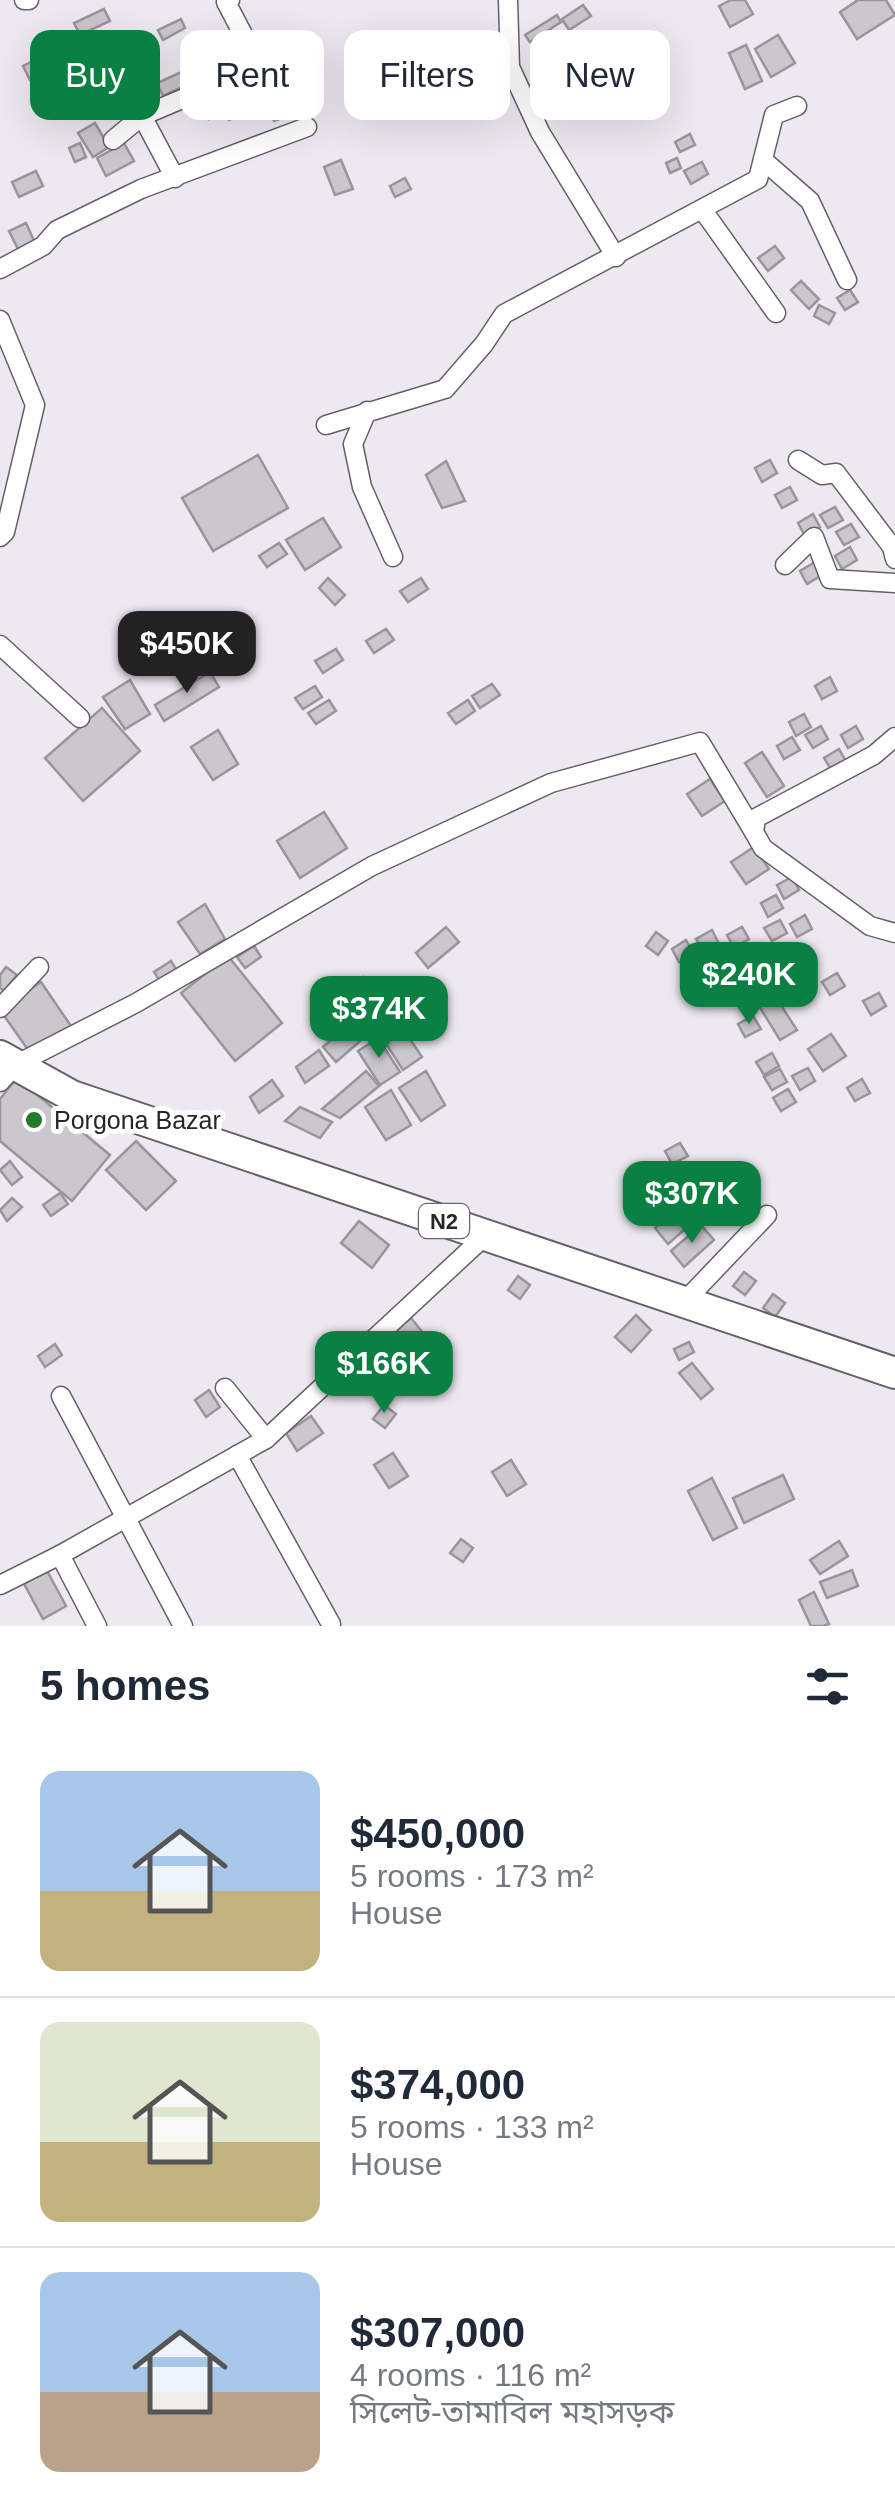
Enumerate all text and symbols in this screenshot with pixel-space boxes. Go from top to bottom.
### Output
chip: Buy [30,30,160,120]
chip: Rent [180,30,324,120]
chip: Filters [344,30,510,120]
chip: New [530,30,670,120]
pin: $450K [117,611,257,696]
text: $450K [140,625,234,661]
pin: $240K [679,942,819,1027]
text: $240K [702,956,796,992]
pin: $374K [309,976,449,1061]
text: $374K [332,990,426,1026]
place label: Porgona Bazar [54,1106,221,1134]
marker: Porgona Bazar [23,1109,45,1131]
pin: $307K [622,1161,762,1246]
text: $307K [645,1175,739,1211]
road number: N2 [419,1204,469,1238]
pin: $166K [314,1331,454,1416]
text: $166K [337,1345,431,1381]
icon: filters [800,1659,855,1714]
text: 5 homes [40,1662,210,1709]
text: $450,000 [350,1810,525,1857]
icon: home [120,1811,240,1931]
text: 5 rooms · 173 m² [350,1858,594,1894]
text: House [350,1895,443,1931]
text: $374,000 [350,2061,525,2108]
icon: home [120,2062,240,2182]
text: 5 rooms · 133 m² [350,2109,594,2145]
text: House [350,2146,443,2182]
text: $307,000 [350,2309,525,2356]
icon: home [120,2312,240,2432]
text: 4 rooms · 116 m² [350,2357,591,2393]
text: সিলেট-তামাবিল মহাসড়ক [350,2394,674,2430]

